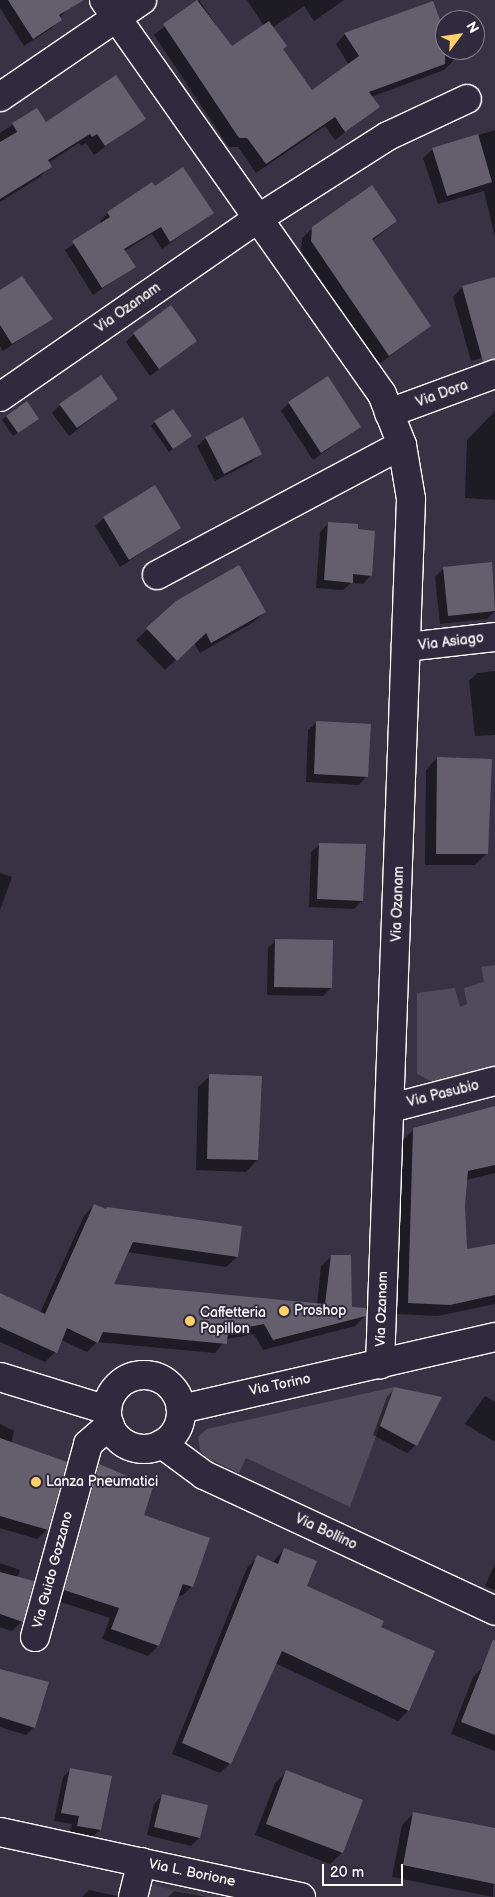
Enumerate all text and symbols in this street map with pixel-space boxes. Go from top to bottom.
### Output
north arrow [435,10,485,60]
text: N [462,19,482,36]
street label: Via Ozanam [92,279,164,337]
street label: Via Dora [414,377,470,411]
street label: Via Asiago [417,630,485,654]
street label: Via Ozanam [388,866,408,942]
street label: Via Pasubio [405,1077,481,1111]
street label: Via Ozanam [372,1271,392,1347]
place label: Proshop [294,1303,346,1319]
place label: Caffetteria Papillon [200,1305,266,1338]
marker: Proshop [278,1305,290,1317]
marker: Caffetteria Papillon [184,1315,196,1327]
street label: Via Torino [248,1370,312,1400]
place label: Lanza Pneumatici [46,1474,158,1490]
marker: Lanza Pneumatici [30,1476,42,1488]
street label: Via Guido Gozzano [29,1510,77,1630]
street label: Via Bollino [292,1510,360,1554]
scale bar [325,1854,406,1886]
street label: Via L. Borione [147,1856,237,1890]
text: 20 m [330,1863,364,1882]

